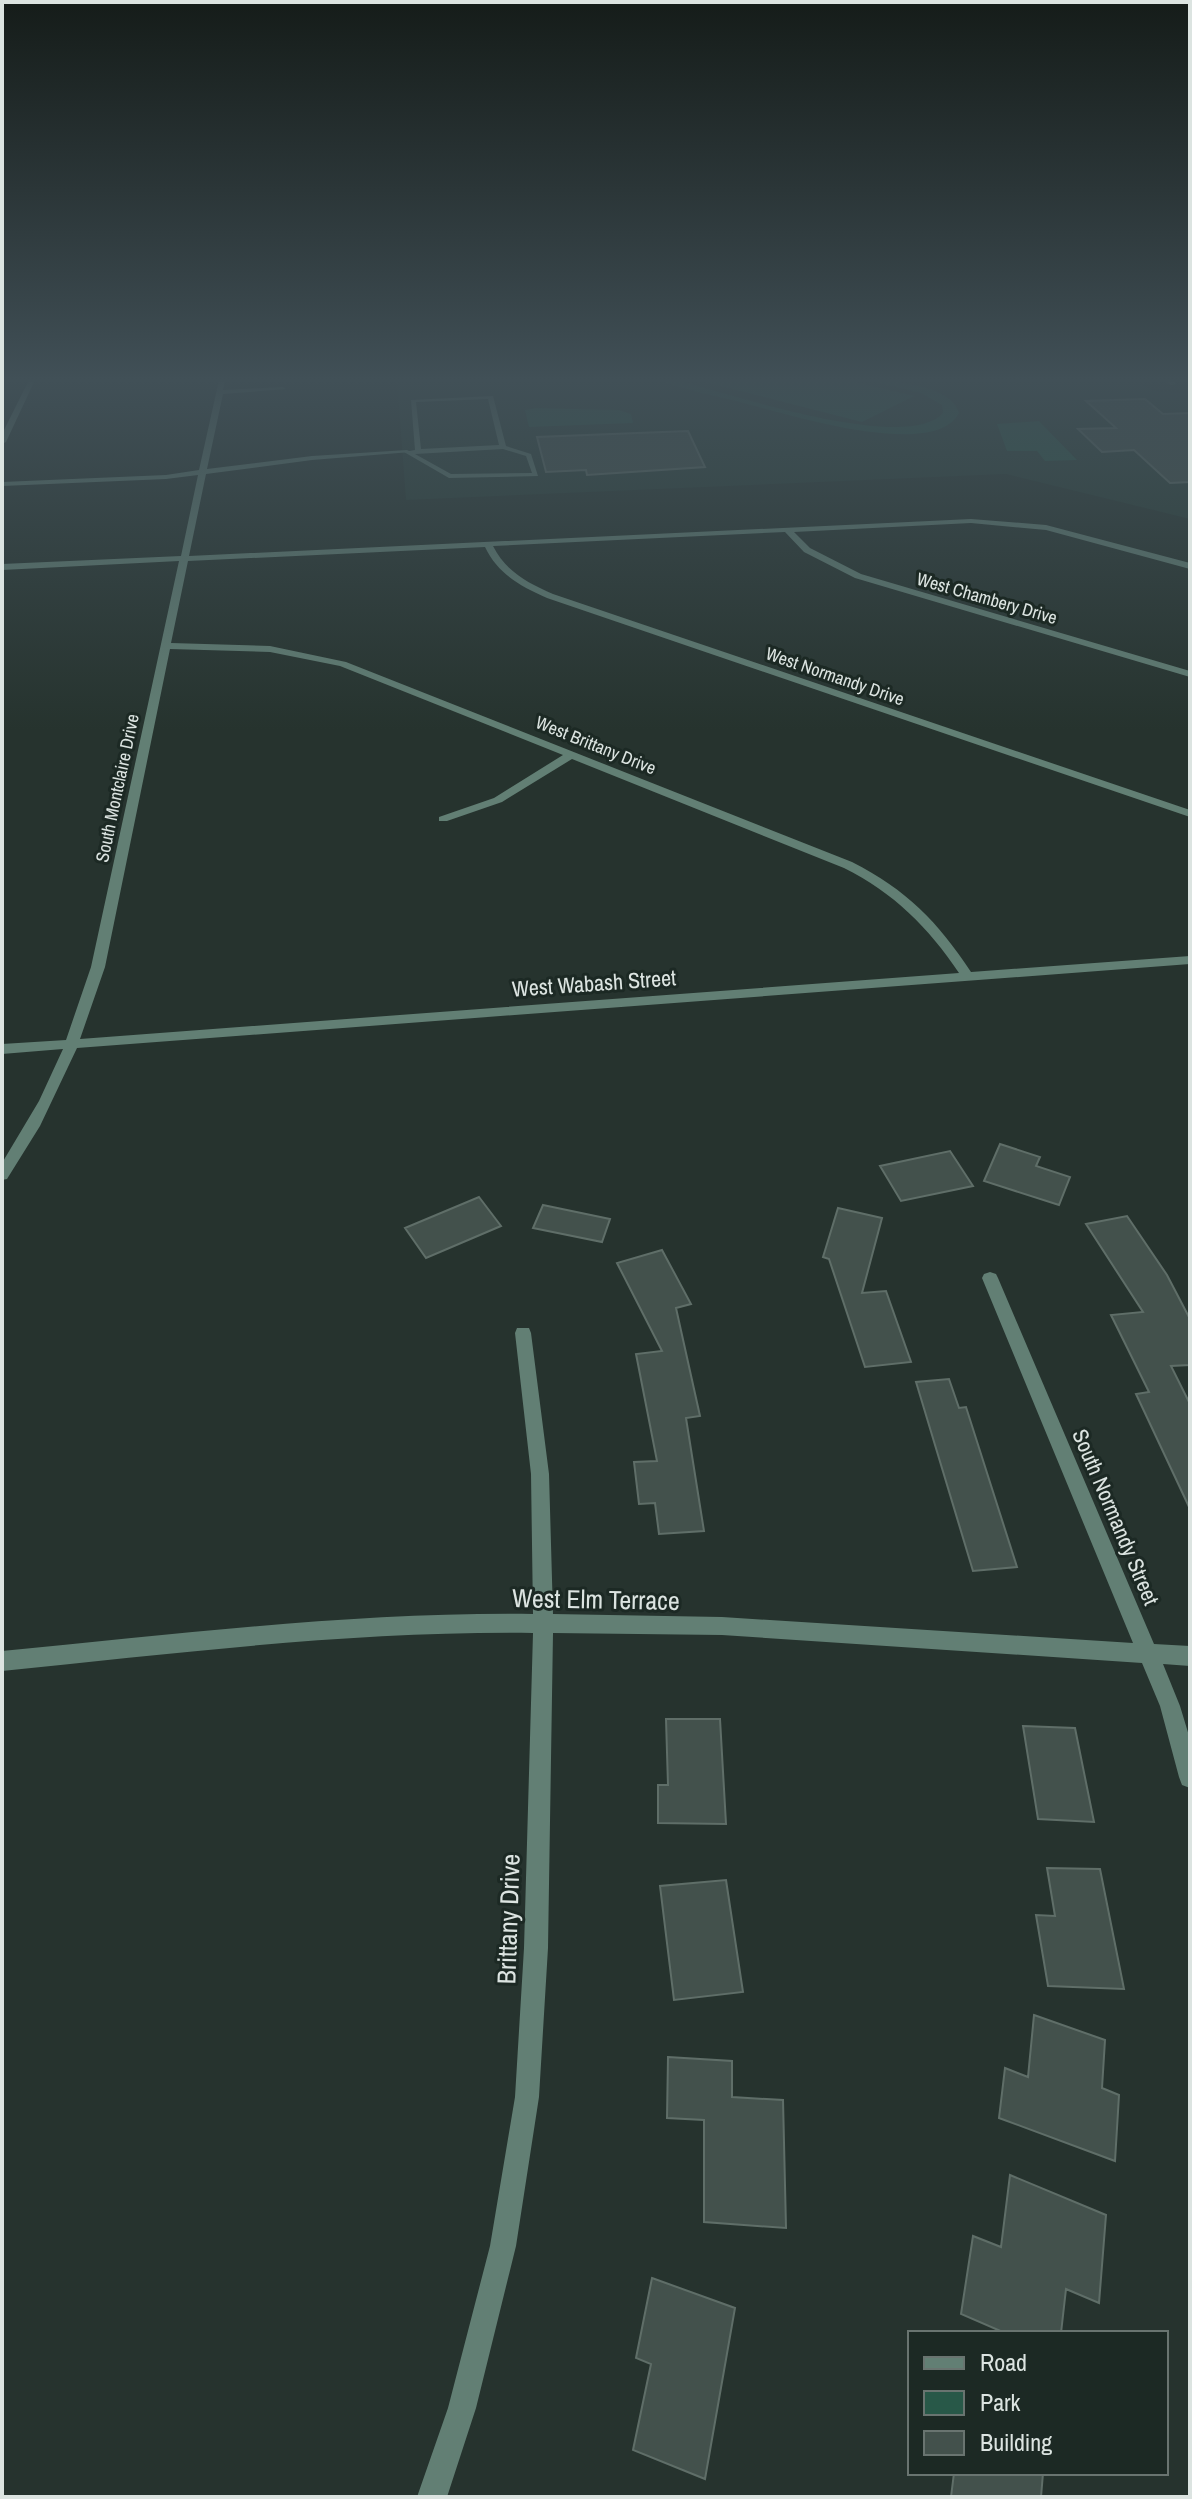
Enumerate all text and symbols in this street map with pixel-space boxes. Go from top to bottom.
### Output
street label: West Chambery Drive [914,566,1060,630]
street label: West Normandy Drive [762,641,908,711]
street label: West Brittany Drive [532,709,660,781]
street label: South Montclaire Drive [89,712,145,864]
street label: West Wabash Street [511,962,677,1004]
street label: South Normandy Street [1065,1424,1167,1610]
street label: West Elm Terrace [512,1580,680,1618]
street label: Brittany Drive [488,1853,528,1985]
legend [908,2331,1168,2475]
text: Road [980,2346,1027,2378]
text: Park [980,2386,1021,2418]
text: Building [980,2426,1052,2458]

